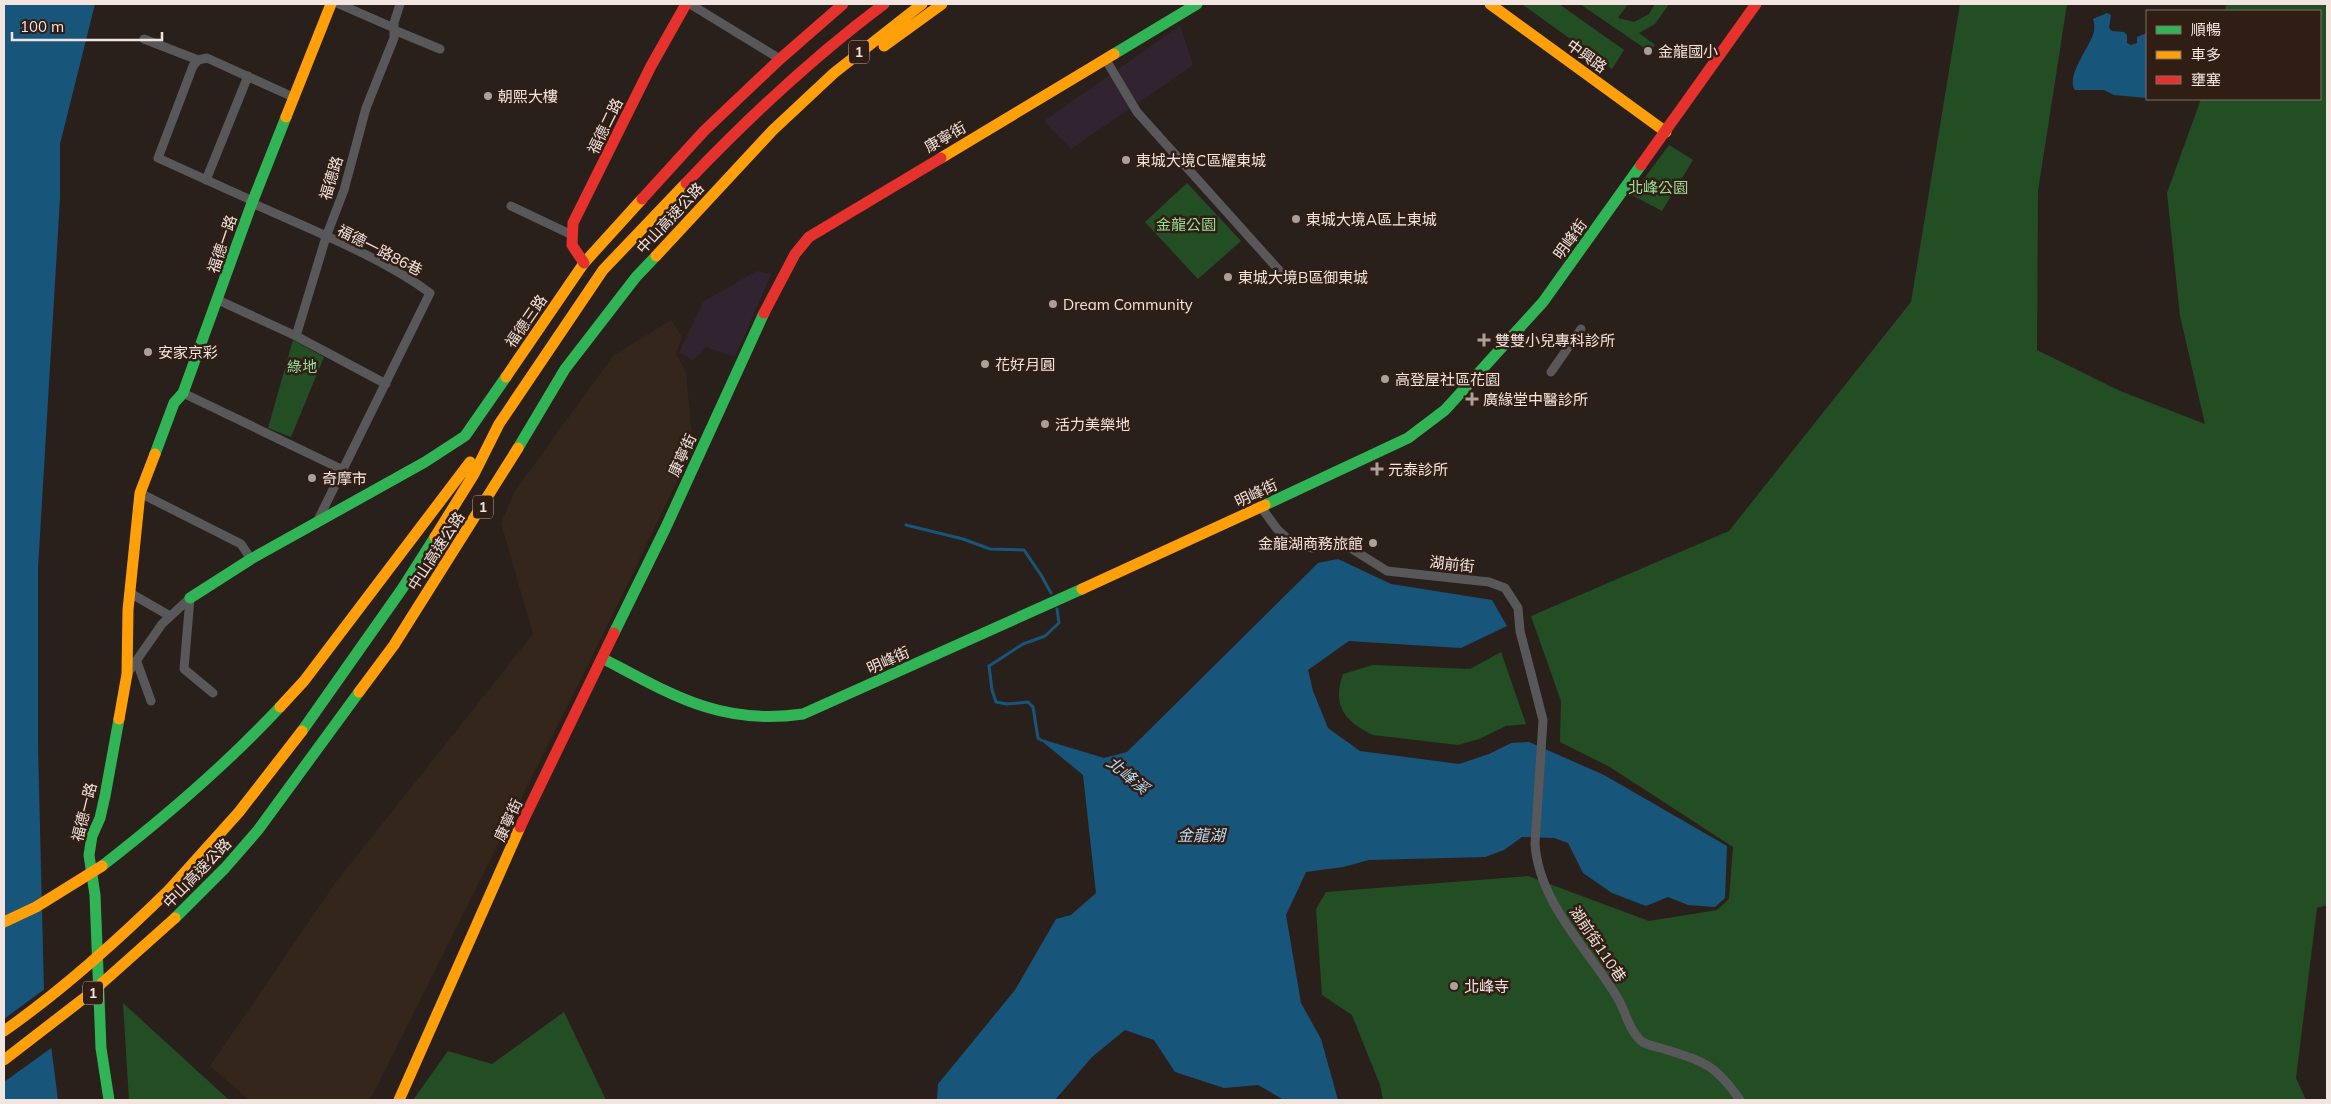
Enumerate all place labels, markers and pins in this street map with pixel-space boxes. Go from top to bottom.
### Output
place label: 金龍國小 [1658,42,1718,61]
marker: 金龍國小 [1642,45,1654,57]
place label: 朝熙大樓 [498,87,558,106]
marker: 朝熙大樓 [482,90,494,102]
place label: 東城大境C區耀東城 [1136,151,1266,170]
marker: 東城大境C區耀東城 [1120,154,1132,166]
place label: 東城大境A區上東城 [1306,210,1437,229]
marker: 東城大境A區上東城 [1290,213,1302,225]
place label: 東城大境B區御東城 [1238,268,1368,287]
marker: 東城大境B區御東城 [1222,271,1234,283]
place label: Dream Community [1063,295,1193,314]
marker: Dream Community [1047,298,1059,310]
place label: 雙雙小兒專科診所 [1495,331,1615,350]
marker: 雙雙小兒專科診所 [1477,333,1491,347]
place label: 安家京彩 [158,343,218,362]
marker: 安家京彩 [142,346,154,358]
place label: 花好月圓 [995,355,1055,374]
marker: 花好月圓 [979,358,991,370]
place label: 高登屋社區花園 [1395,370,1500,389]
marker: 高登屋社區花園 [1379,373,1391,385]
place label: 廣緣堂中醫診所 [1483,390,1588,409]
marker: 廣緣堂中醫診所 [1465,392,1479,406]
place label: 活力美樂地 [1055,415,1130,434]
marker: 活力美樂地 [1039,418,1051,430]
place label: 元泰診所 [1388,460,1448,479]
marker: 元泰診所 [1370,462,1384,476]
place label: 奇摩市 [322,469,367,488]
marker: 奇摩市 [306,472,318,484]
place label: 金龍湖商務旅館 [1258,534,1363,553]
marker: 金龍湖商務旅館 [1367,537,1379,549]
place label: 北峰寺 [1464,977,1509,996]
marker: 北峰寺 [1448,980,1460,992]

